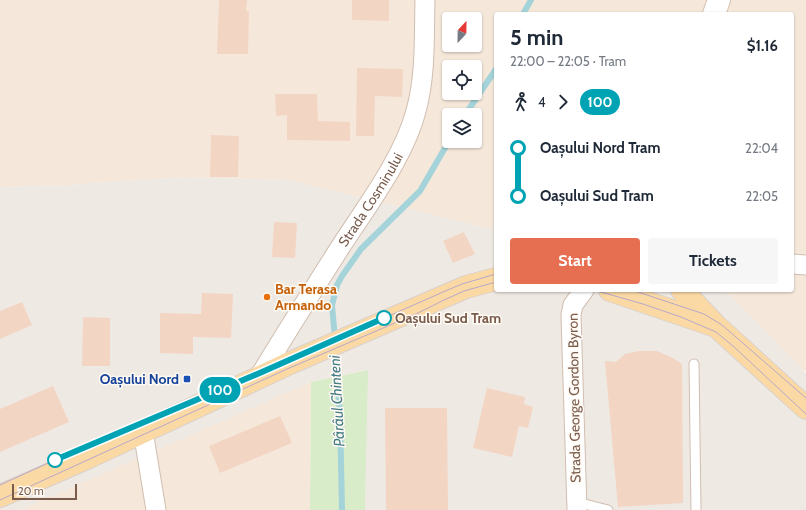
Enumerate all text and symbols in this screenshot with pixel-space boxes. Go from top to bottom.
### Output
north arrow [442,12,482,52]
map controls [442,12,482,148]
text: 5 min [510,24,563,51]
text: $1.16 [747,37,778,55]
text: 22:00 – 22:05 · Tram [510,53,626,69]
button: locate [442,60,482,100]
icon: walk [510,91,532,113]
icon: forward [552,91,574,113]
text: 100 [588,93,612,111]
text: 4 [538,94,546,110]
button: layers [442,108,482,148]
text: Oașului Nord Tram [540,139,661,157]
text: 22:04 [745,140,778,156]
street label: Strada Cosminului [334,150,407,250]
text: Oașului Sud Tram [540,187,654,205]
text: 22:05 [746,188,778,204]
button: Start [510,238,640,284]
button: Tickets [648,238,778,284]
place label: Bar Terasa Armando [275,280,337,314]
marker: Bar Terasa Armando [262,292,272,302]
place label: Oașului Sud Tram [395,309,501,327]
marker: Oașului Sud Tram [376,310,392,326]
street label: Strada George Gordon Byron [564,313,584,483]
water label: Pârâul Chinteni [326,354,348,447]
place label: Oașului Nord [100,370,179,388]
marker: Oașului Nord [182,374,192,384]
line badge: 100 [197,377,243,403]
text: 100 [208,381,232,399]
unlabelled marker [47,452,63,468]
scale bar [12,482,77,501]
text: 20 m [18,484,44,498]

